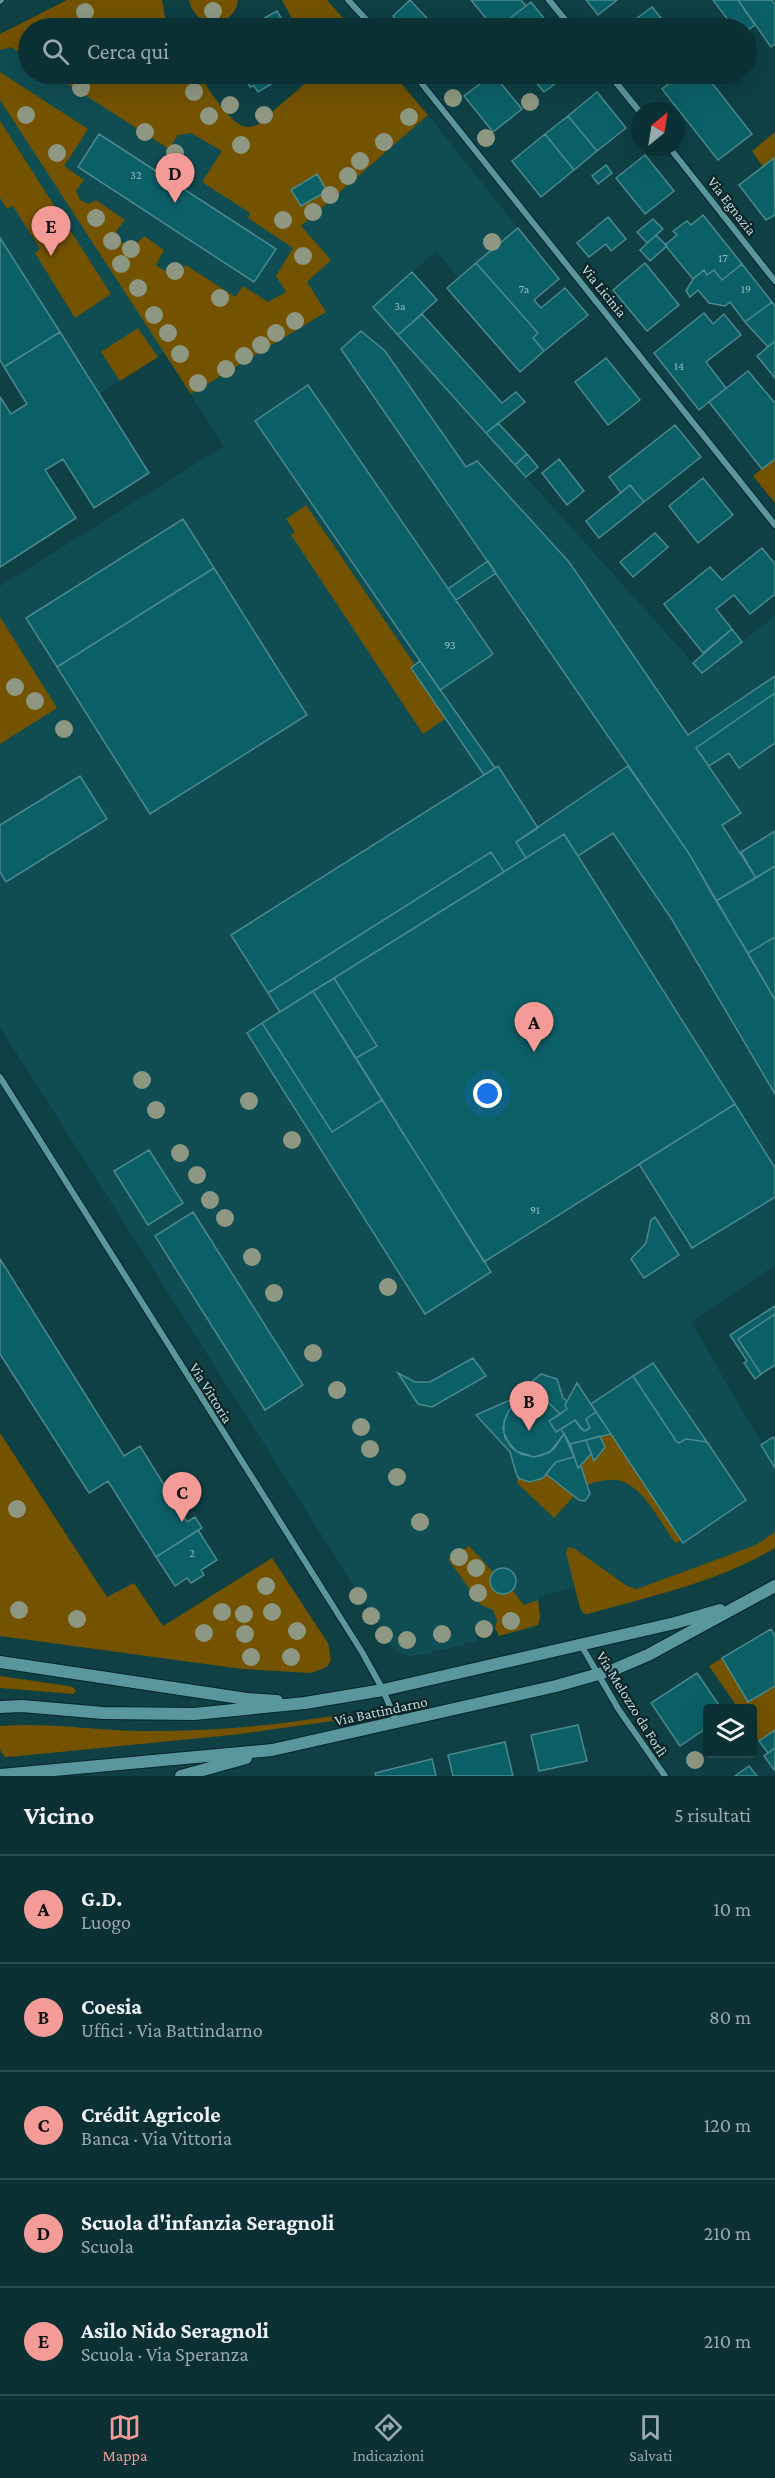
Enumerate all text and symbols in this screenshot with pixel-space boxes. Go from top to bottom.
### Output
search box [18,18,757,84]
icon: search [39,35,72,68]
text: Cerca qui [87,39,169,64]
north arrow [631,102,685,156]
pin: D [156,154,195,203]
house number: 32 [130,168,142,182]
street label: Via Egnazia [704,174,760,239]
pin: E [32,206,70,256]
house number: 17 [718,251,728,265]
street label: Via Licinia [578,262,630,320]
house number: 7a [519,282,530,296]
house number: 19 [741,282,751,296]
house number: 3a [394,299,406,313]
house number: 14 [674,359,684,373]
house number: 93 [444,638,456,652]
pin: A [514,1002,554,1052]
your location [473,1079,502,1108]
house number: 91 [530,1203,540,1217]
street label: Via Vittoria [186,1360,236,1426]
pin: B [510,1382,548,1431]
pin: C [162,1472,201,1522]
house number: 2 [189,1546,195,1560]
street label: Via Melozzo da Forlì [593,1649,671,1759]
street label: Via Battindarno [333,1693,429,1729]
map controls [703,1704,757,1758]
button: layers [703,1704,757,1758]
text: Vicino [24,1801,94,1830]
text: 5 risultati [674,1804,751,1826]
text: G.D. [81,1886,122,1911]
text: A [38,1898,49,1920]
text: 10 m [713,1898,751,1920]
text: Luogo [81,1911,131,1933]
text: Coesia [81,1994,142,2019]
text: B [38,2006,49,2028]
text: 80 m [709,2006,751,2028]
text: Uffici · Via Battindarno [81,2019,263,2041]
text: Crédit Agricole [81,2102,221,2127]
text: C [37,2114,50,2136]
text: 120 m [704,2114,751,2136]
text: Banca · Via Vittoria [81,2127,232,2149]
text: Scuola d'infanzia Seragnoli [81,2210,334,2235]
text: D [37,2222,50,2244]
text: 210 m [704,2222,751,2244]
text: Scuola [81,2235,134,2257]
text: Asilo Nido Seragnoli [81,2318,269,2343]
text: E [38,2330,49,2352]
text: 210 m [704,2330,751,2352]
text: Scuola · Via Speranza [81,2343,248,2365]
tab: Mappa [103,2411,147,2464]
tab: Indicazioni [352,2411,424,2464]
tab: Salvati [629,2411,672,2464]

